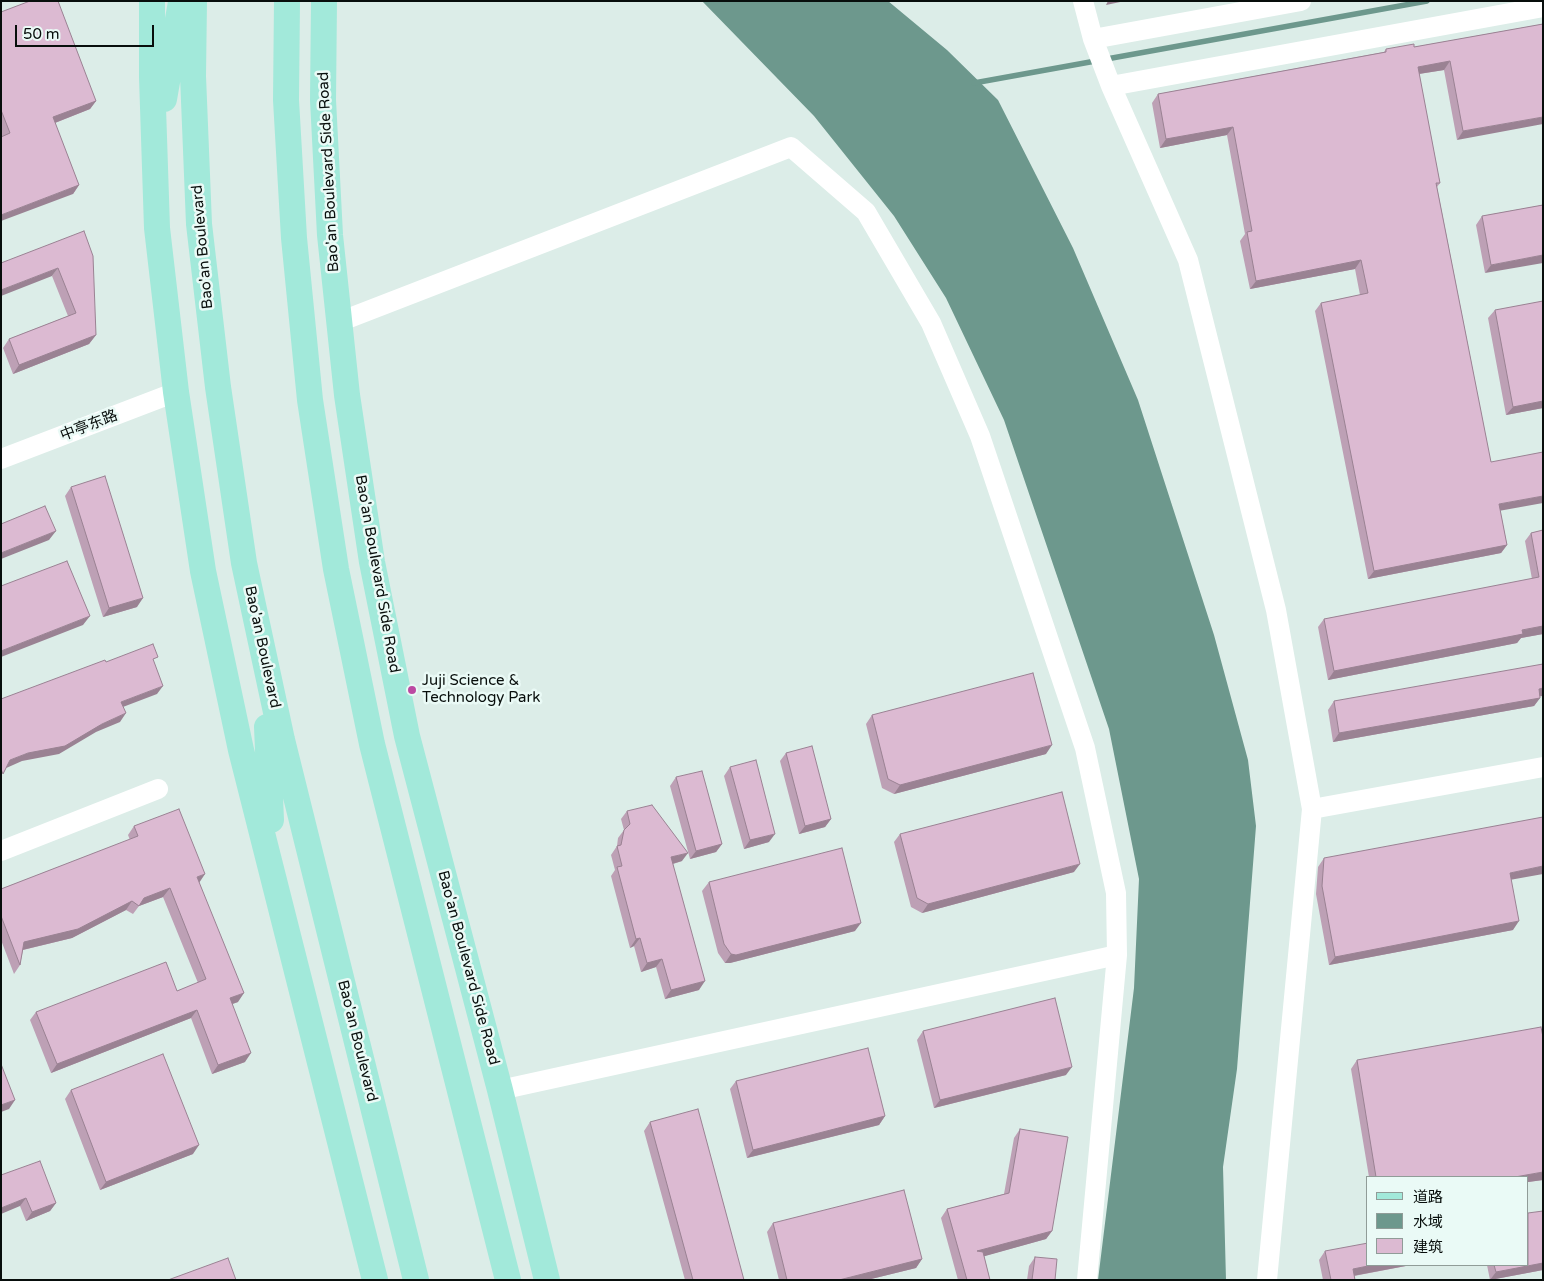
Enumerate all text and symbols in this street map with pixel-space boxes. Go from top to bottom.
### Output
scale bar [18,15,156,47]
text: 50 m [23,25,60,43]
street label: Bao'an Boulevard Side Road [315,71,343,273]
street label: Bao'an Boulevard [189,184,217,310]
street label: 中亭东路 [58,407,120,445]
street label: Bao'an Boulevard Side Road [351,474,403,674]
street label: Bao'an Boulevard [240,584,284,710]
place label: Juji Science & Technology Park [422,672,540,707]
marker: Juji Science & Technology Park [406,684,418,696]
street label: Bao'an Boulevard Side Road [433,869,503,1067]
street label: Bao'an Boulevard [333,978,381,1104]
legend [1366,1176,1529,1266]
text: 道路 [1413,1188,1443,1206]
text: 水域 [1413,1213,1443,1231]
text: 建筑 [1413,1238,1443,1256]

